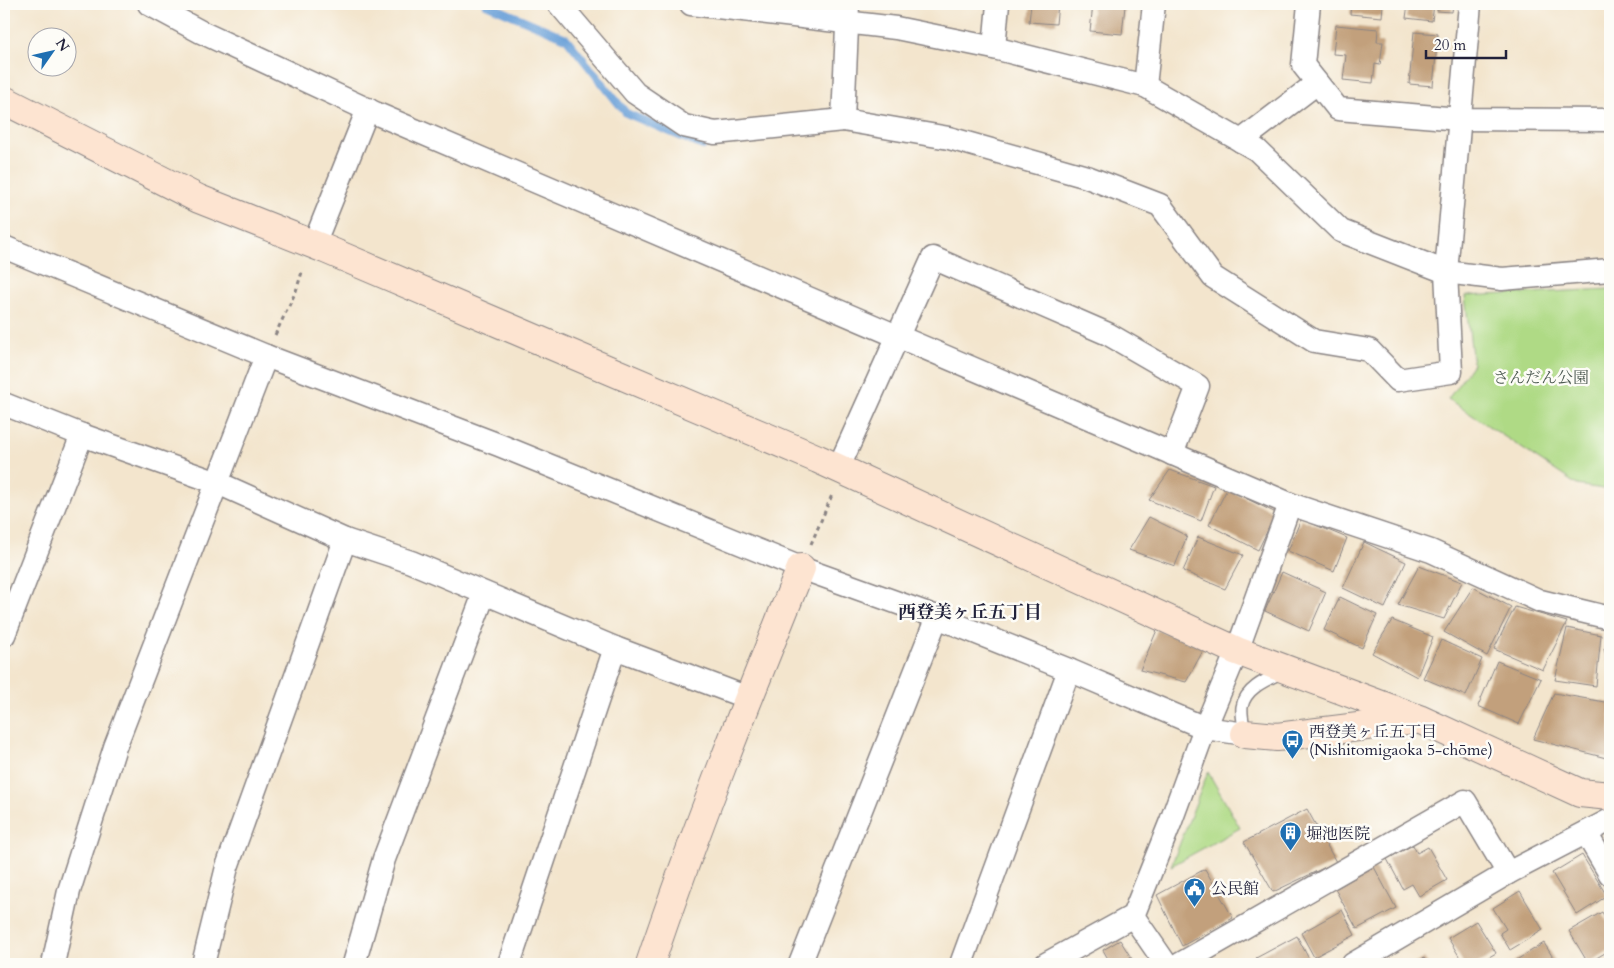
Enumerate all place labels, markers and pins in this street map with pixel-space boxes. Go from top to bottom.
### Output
place label: 西登美ヶ丘五丁目 (Nishitomigaoka 5-chōme) [1309,721,1493,761]
bus stop icon: 西登美ヶ丘五丁目 (Nishitomigaoka 5-chōme) [1281,728,1305,759]
building icon: 堀池医院 [1278,821,1302,852]
place label: 堀池医院 [1306,823,1370,845]
public building icon: 公民館 [1183,876,1207,907]
place label: 公民館 [1211,878,1259,900]

